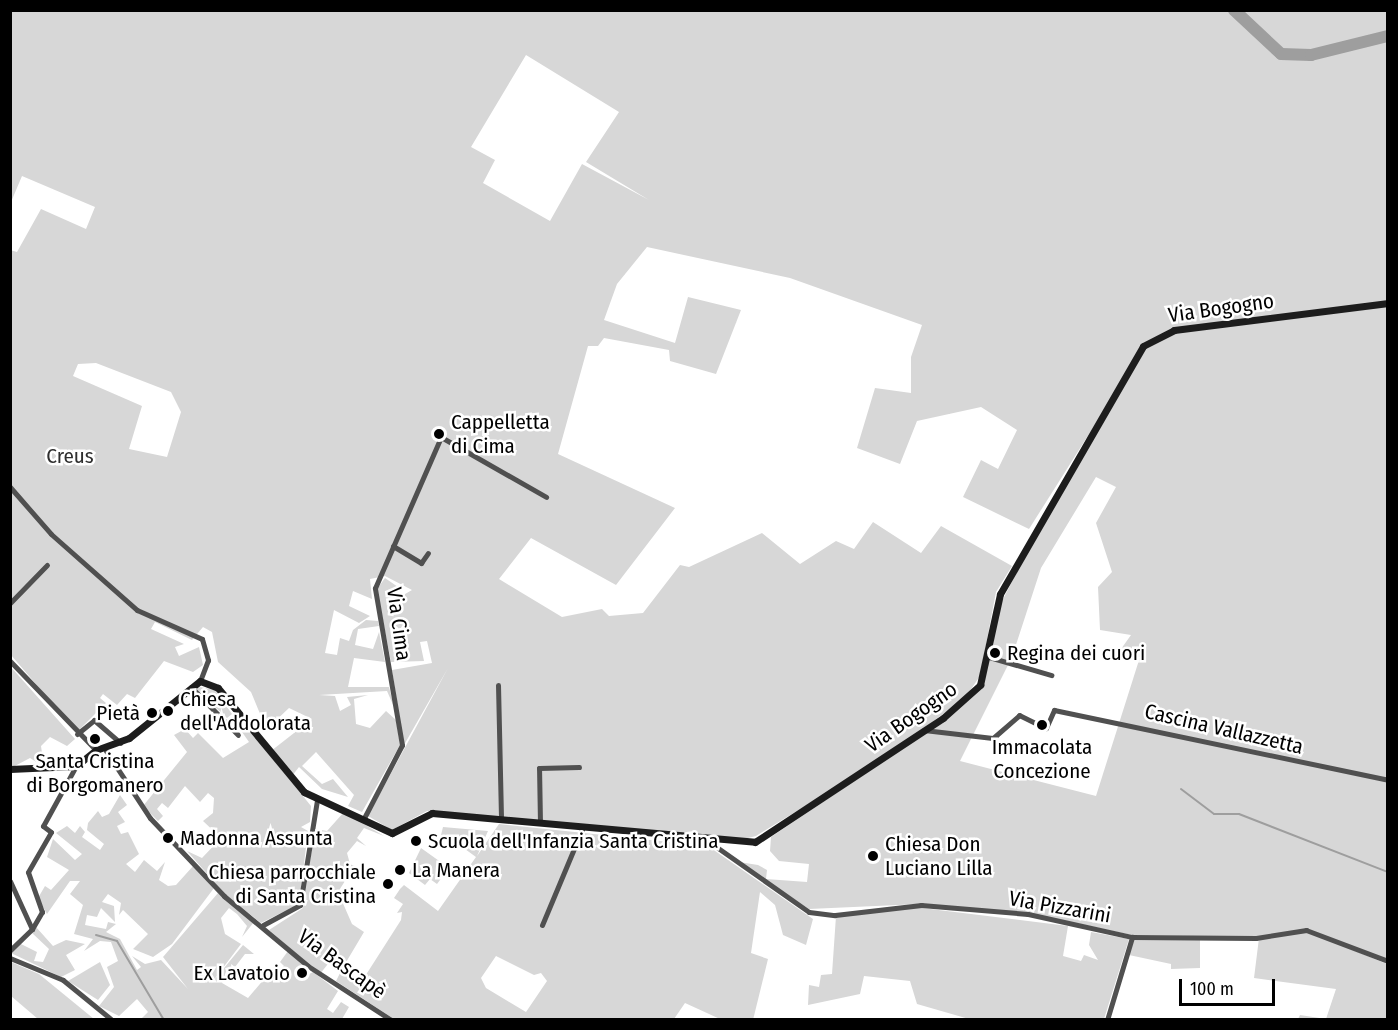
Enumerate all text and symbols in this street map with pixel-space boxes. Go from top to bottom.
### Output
street label: Via Bogogno [1167,288,1275,328]
place label: Cappelletta di Cima [451,409,550,459]
marker: Cappelletta di Cima [432,427,446,441]
park label: Creus [46,443,94,469]
street label: Via Cima [381,586,417,662]
place label: Regina dei cuori [1007,640,1145,666]
marker: Regina dei cuori [988,646,1002,660]
street label: Via Bogogno [860,676,962,758]
place label: Chiesa dell'Addolorata [180,686,311,736]
street label: Cascina Vallazzetta [1142,698,1306,760]
place label: Pietà [96,700,140,726]
marker: Chiesa dell'Addolorata [161,704,175,718]
marker: Pietà [145,706,159,720]
marker: Immacolata Concezione [1035,718,1049,732]
marker: Santa Cristina di Borgomanero [88,732,102,746]
place label: Immacolata Concezione [992,734,1092,784]
place label: Santa Cristina di Borgomanero [26,748,164,798]
place label: Madonna Assunta [180,825,333,851]
place label: Scuola dell'Infanzia Santa Cristina [428,828,718,854]
marker: Madonna Assunta [161,831,175,845]
place label: Chiesa Don Luciano Lilla [885,831,992,881]
marker: Scuola dell'Infanzia Santa Cristina [409,834,423,848]
marker: Chiesa Don Luciano Lilla [866,849,880,863]
place label: La Manera [412,857,500,883]
place label: Chiesa parrocchiale di Santa Cristina [209,859,376,909]
marker: La Manera [393,863,407,877]
marker: Chiesa parrocchiale di Santa Cristina [381,877,395,891]
street label: Via Pizzarini [1007,886,1113,928]
street label: Via Bascapè [293,924,391,1004]
place label: Ex Lavatoio [194,960,290,986]
marker: Ex Lavatoio [295,966,309,980]
scale bar [1182,967,1278,1005]
text: 100 m [1190,978,1234,1000]

